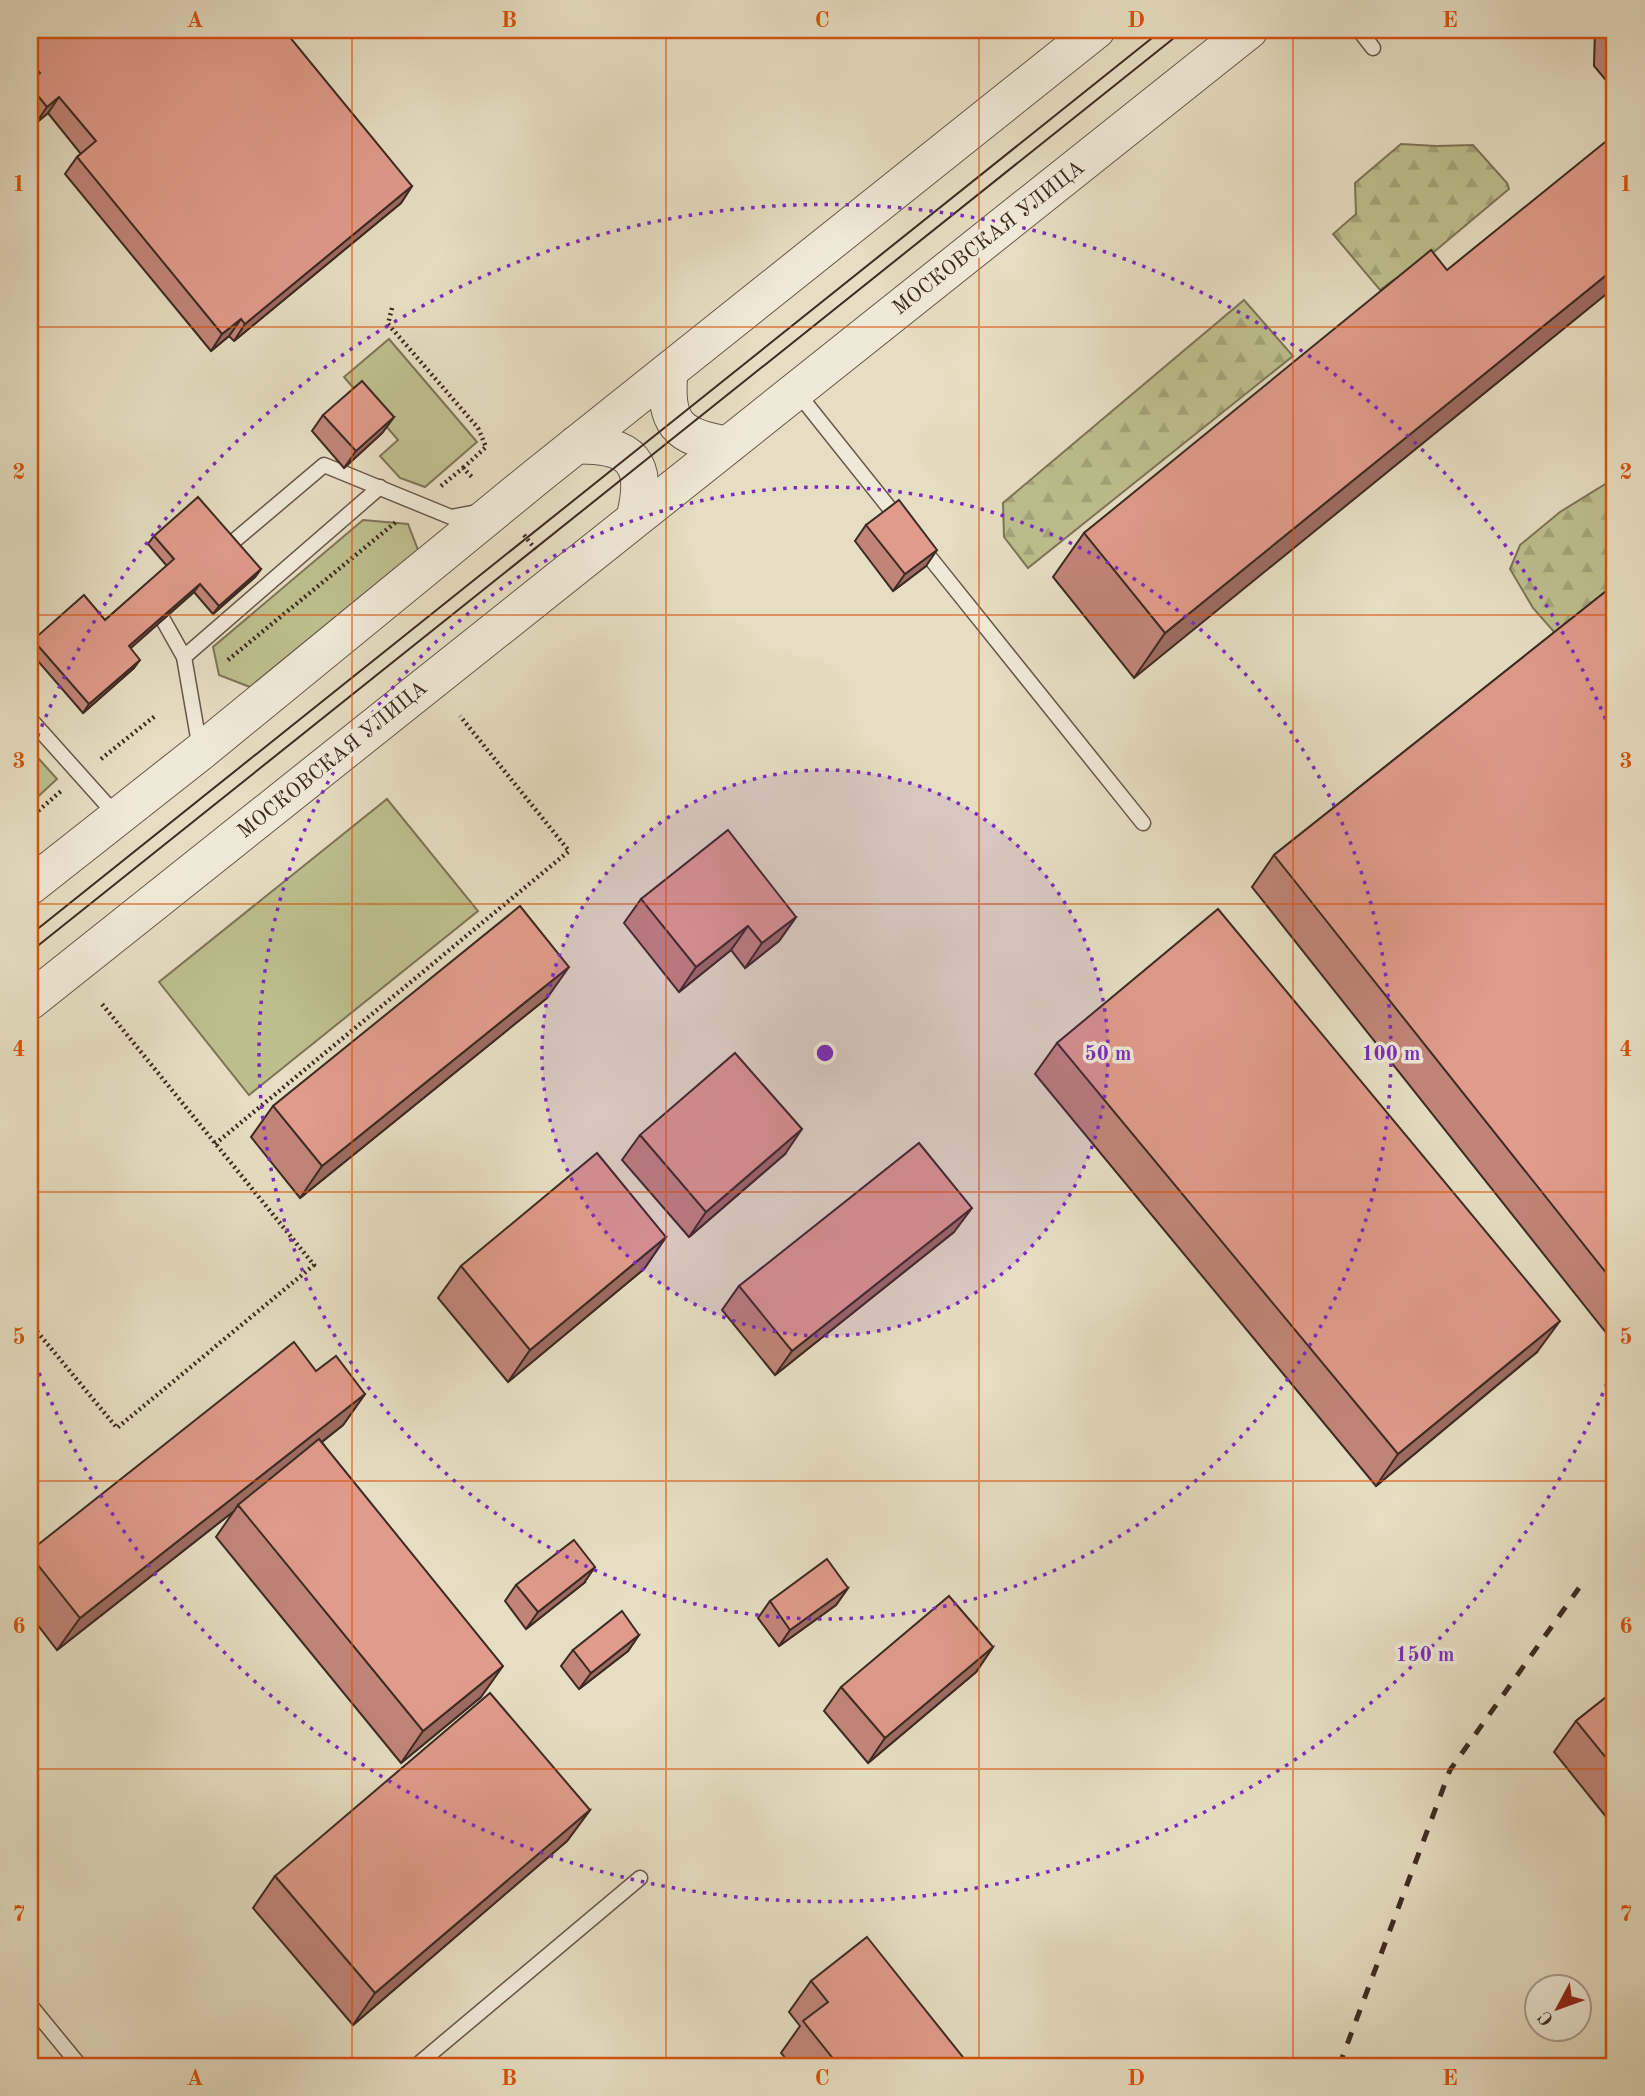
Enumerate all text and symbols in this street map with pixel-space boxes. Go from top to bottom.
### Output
text: A [186,9,204,32]
text: B [501,9,517,32]
text: C [814,9,830,32]
text: D [1127,9,1145,32]
text: E [1442,9,1458,32]
street label: МОСКОВСКАЯ УЛИЦА [889,157,1089,319]
text: 1 [12,173,26,196]
text: 1 [1619,173,1633,196]
text: 2 [12,461,26,484]
text: 2 [1619,461,1633,484]
street label: МОСКОВСКАЯ УЛИЦА [234,677,432,843]
text: 3 [12,750,26,773]
text: 3 [1619,750,1633,773]
text: 4 [12,1038,26,1061]
text: 4 [1619,1038,1633,1061]
centre of rings [813,1041,837,1065]
text: 50 m [1084,1044,1132,1065]
text: 100 m [1361,1044,1421,1065]
text: 5 [12,1326,26,1349]
text: 5 [1619,1326,1633,1349]
text: 6 [12,1615,26,1638]
text: 6 [1619,1615,1633,1638]
text: 150 m [1395,1645,1455,1666]
text: 7 [12,1903,26,1926]
text: 7 [1619,1903,1633,1926]
north arrow [1522,1974,1592,2044]
text: С [1536,2007,1558,2028]
text: A [186,2067,204,2090]
text: B [501,2067,517,2090]
text: C [814,2067,830,2090]
text: D [1127,2067,1145,2090]
text: E [1442,2067,1458,2090]

